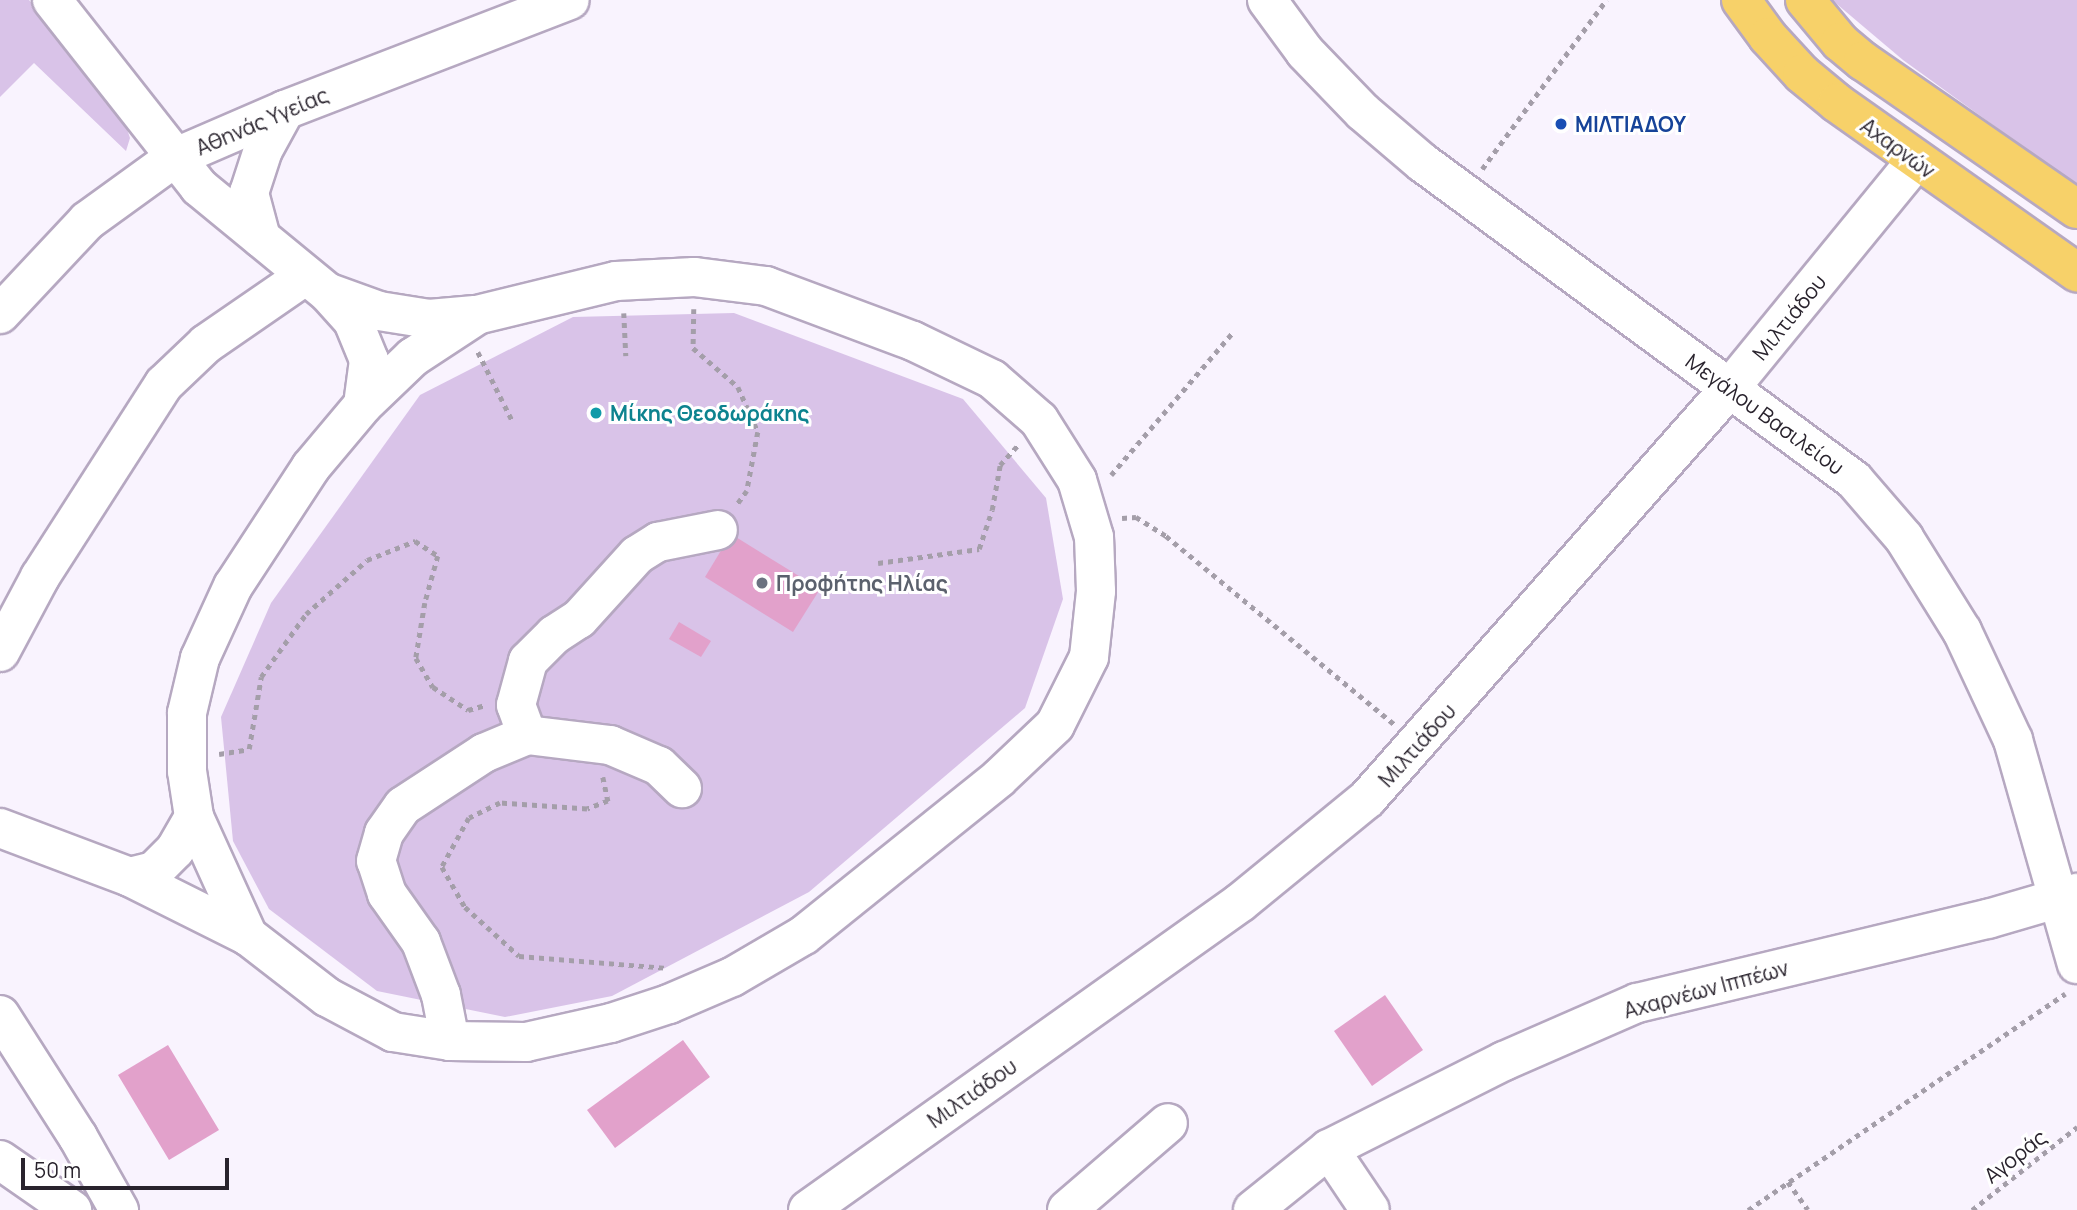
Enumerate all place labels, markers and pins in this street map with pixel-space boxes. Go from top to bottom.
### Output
place label: ΜΙΛΤΙΑΔΟΥ [1575,111,1686,137]
marker: ΜΙΛΤΙΑΔΟΥ [1553,116,1569,132]
place label: Μίκης Θεοδωράκης [610,400,809,426]
marker: Μίκης Θεοδωράκης [588,405,604,421]
place label: Προφήτης Ηλίας [776,570,948,596]
marker: Προφήτης Ηλίας [754,575,770,591]

